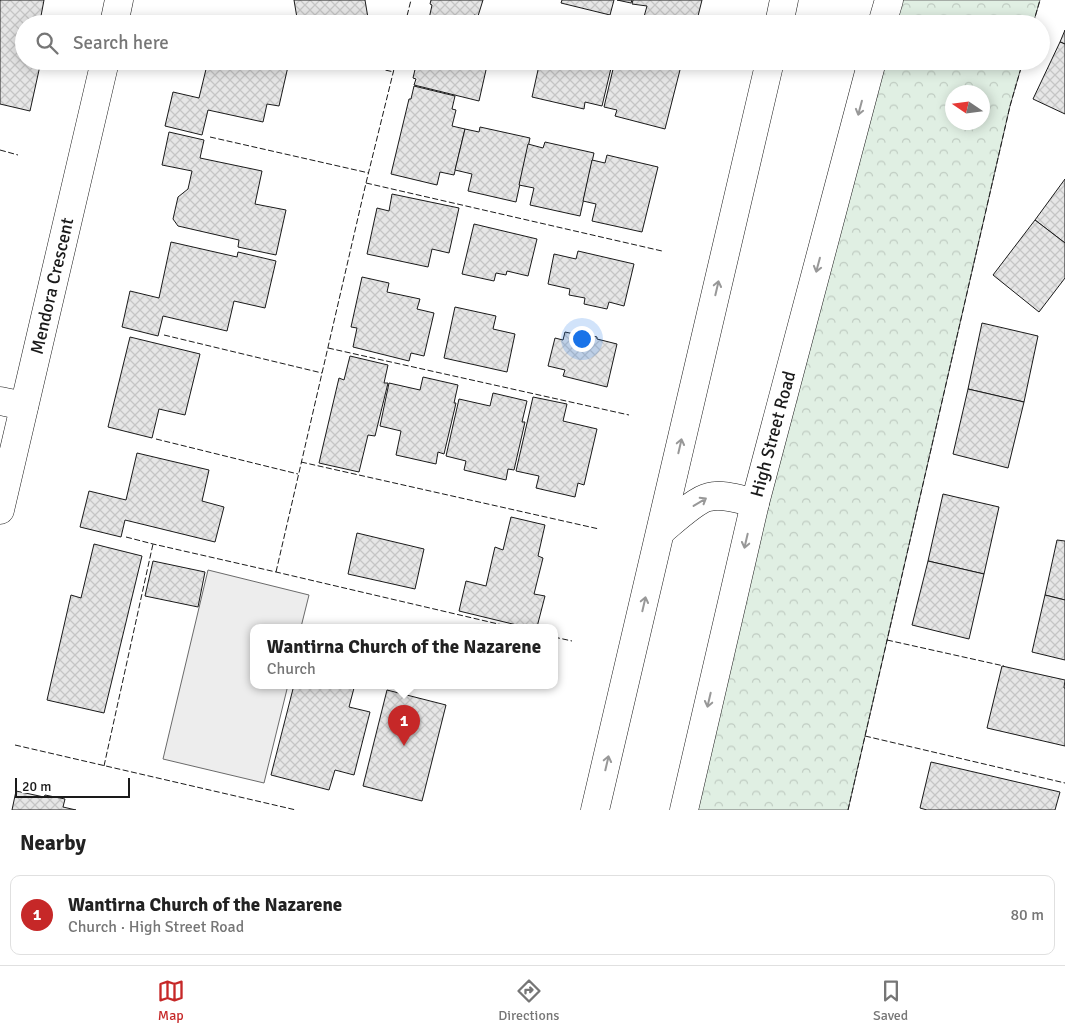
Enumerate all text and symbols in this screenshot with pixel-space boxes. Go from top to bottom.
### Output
search box [15,15,1050,70]
icon: search [33,29,61,57]
text: Search here [73,31,169,55]
north arrow [945,85,990,130]
one-way arrow [855,100,864,116]
street label: Mendora Crescent [26,216,78,356]
one-way arrow [813,257,822,273]
one-way arrow [713,280,722,296]
your location [569,326,595,352]
street label: High Street Road [746,369,800,499]
one-way arrow [676,438,685,454]
one-way arrow [693,496,707,506]
one-way arrow [741,533,750,549]
one-way arrow [640,597,649,613]
popup [250,624,558,689]
text: Wantirna Church of the Nazarene [267,635,541,659]
text: Church [267,659,316,679]
one-way arrow [704,691,714,707]
pin: 1 [388,705,420,746]
one-way arrow [603,755,612,771]
scale bar [15,775,130,798]
text: 20 m [22,778,51,795]
text: Nearby [20,830,86,856]
text: Wantirna Church of the Nazarene [68,893,342,917]
text: 1 [33,905,41,925]
text: 80 m [1010,905,1044,925]
text: Church · High Street Road [68,917,244,937]
tab: Map [157,977,185,1024]
tab: Directions [498,977,559,1024]
tab: Saved [873,977,908,1024]

